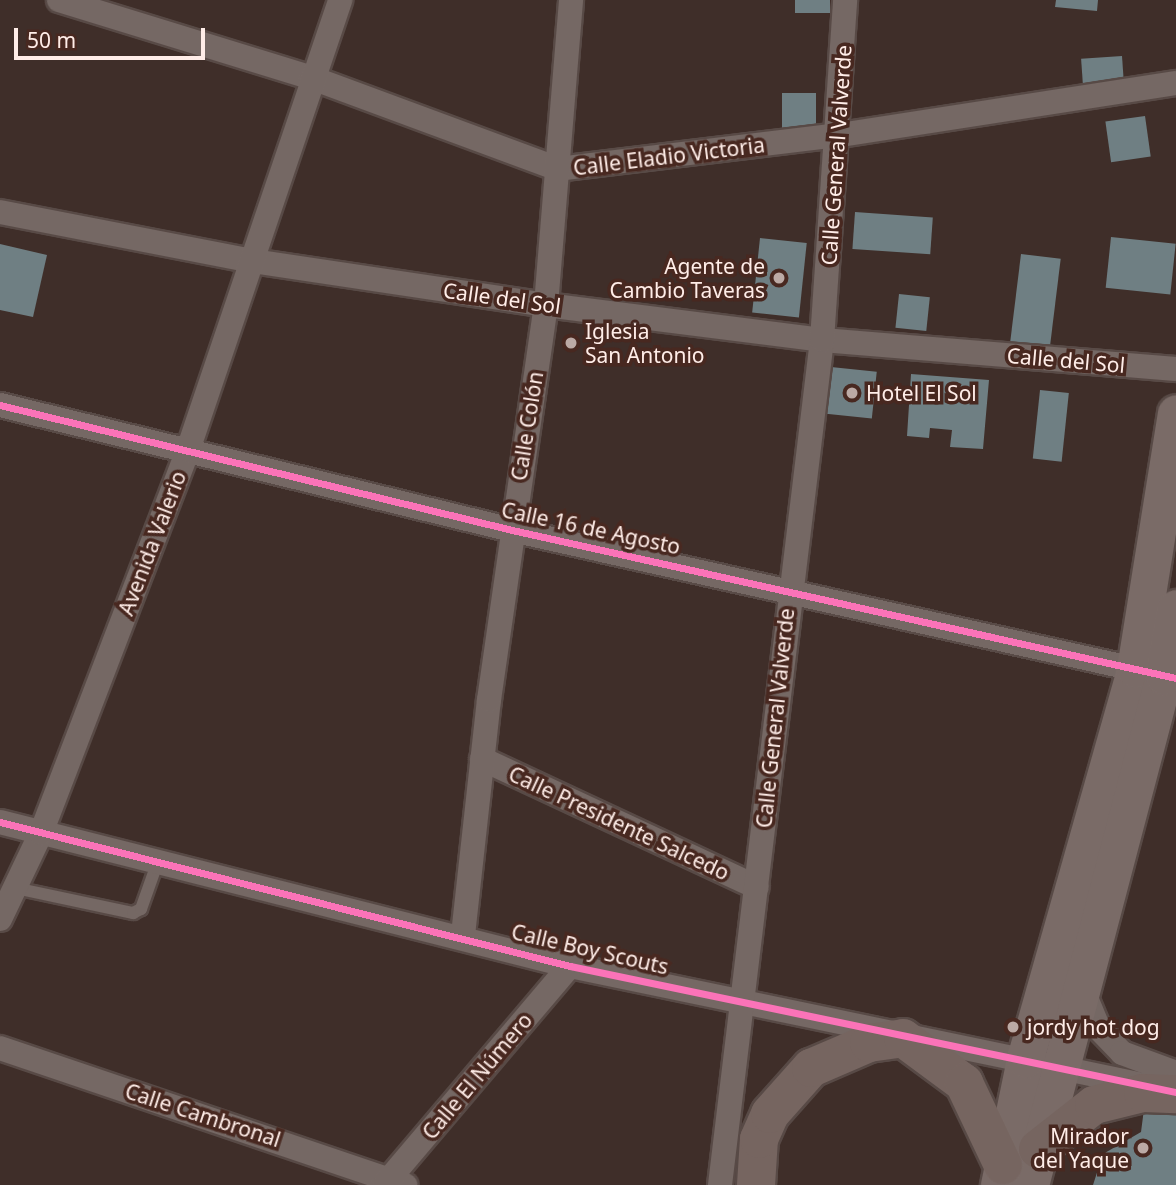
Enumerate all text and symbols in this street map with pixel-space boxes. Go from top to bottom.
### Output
scale bar [18,14,208,58]
text: 50 m [27,26,76,54]
street label: Calle General Valverde [816,44,856,266]
street label: Calle Eladio Victoria [572,132,766,180]
place label: Agente de Cambio Taveras [609,253,765,303]
marker: Agente de Cambio Taveras [771,270,787,286]
street label: Calle del Sol [442,277,562,319]
place label: Iglesia San Antonio [585,318,705,368]
marker: Iglesia San Antonio [563,335,579,351]
street label: Calle del Sol [1006,342,1126,378]
street label: Calle Colón [506,370,548,482]
place label: Hotel El Sol [866,380,977,406]
marker: Hotel El Sol [844,385,860,401]
street label: Avenida Valerio [113,467,191,619]
street label: Calle 16 de Agosto [499,497,683,559]
street label: Calle General Valverde [751,607,799,829]
street label: Calle Presidente Salcedo [505,761,733,885]
street label: Calle Boy Scouts [509,919,671,979]
street label: Calle El Número [417,1008,537,1144]
place label: jordy hot dog [1027,1014,1160,1040]
marker: jordy hot dog [1005,1019,1021,1035]
street label: Calle Cambronal [122,1078,284,1152]
place label: Mirador del Yaque [1033,1123,1129,1173]
marker: Mirador del Yaque [1135,1140,1151,1156]

